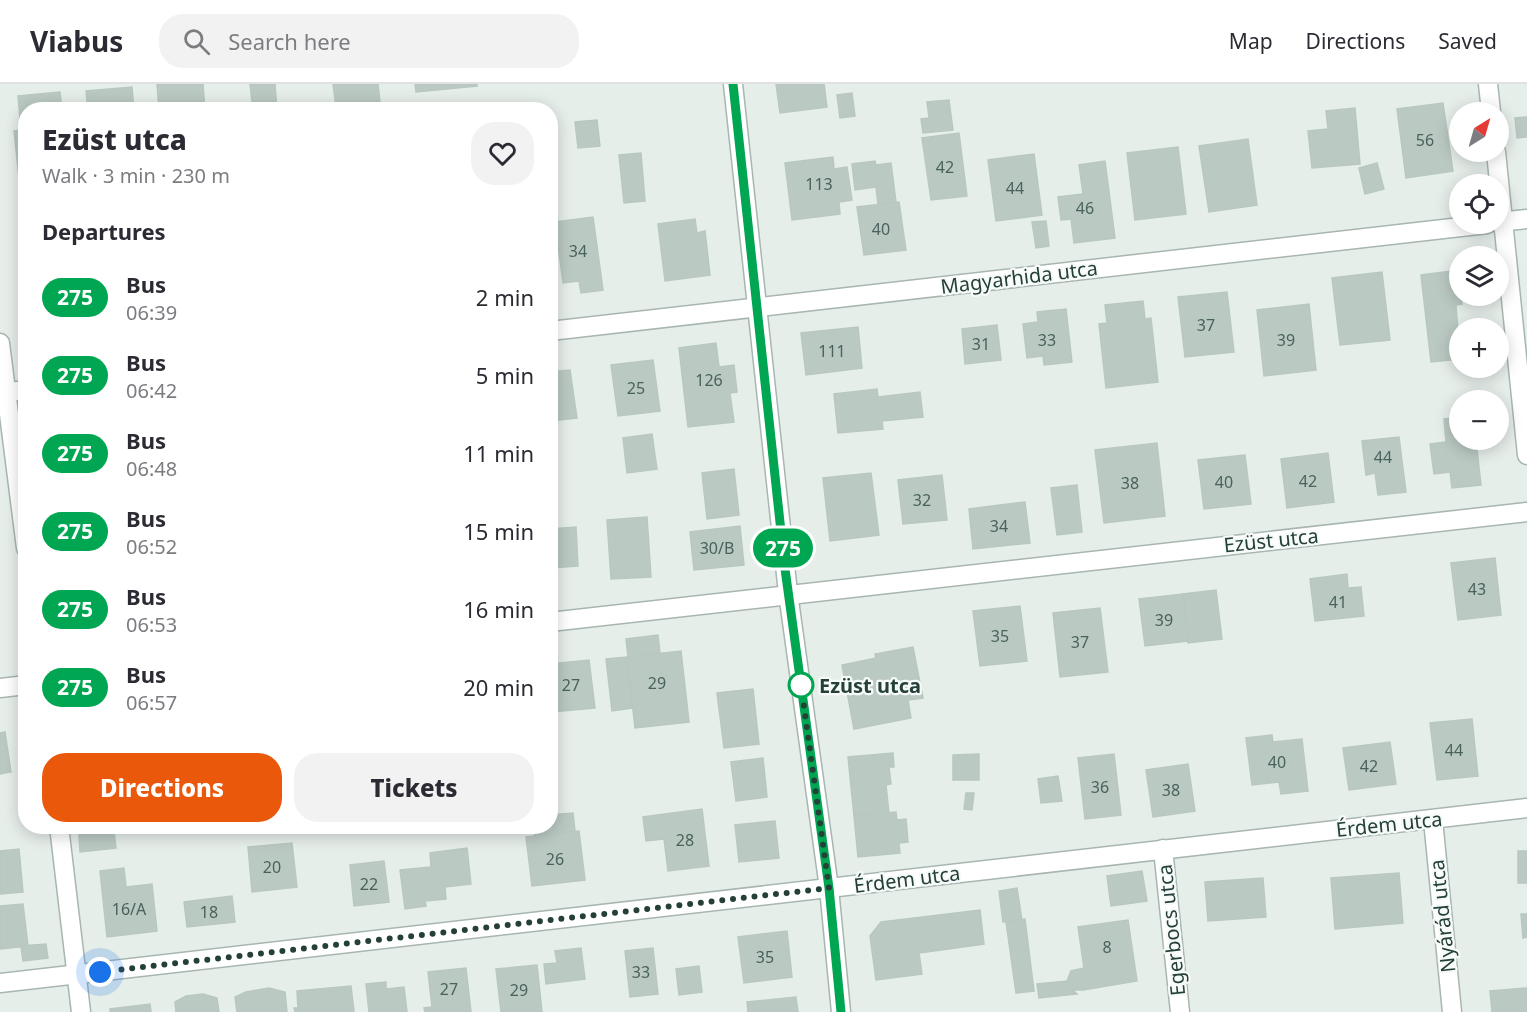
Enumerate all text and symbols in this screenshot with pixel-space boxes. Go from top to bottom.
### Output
search box [159,14,579,68]
text: Viabus [30,22,123,60]
icon: search [180,25,213,58]
text: Search here [228,26,351,56]
text: Map [1229,27,1273,55]
text: Directions [1306,27,1405,55]
text: Saved [1438,27,1497,55]
north arrow [1449,102,1509,162]
map controls [1449,102,1509,450]
text: Ezüst utca [42,120,187,158]
button: heart [471,122,534,185]
house number: 56 [1416,129,1434,151]
house number: 42 [936,156,954,178]
text: Walk · 3 min · 230 m [42,162,230,189]
house number: 113 [805,173,833,195]
button: locate [1449,174,1509,234]
house number: 44 [1006,177,1024,199]
house number: 46 [1076,197,1094,219]
text: Departures [42,216,166,246]
house number: 40 [872,218,890,240]
house number: 34 [569,240,587,262]
button: layers [1449,246,1509,306]
street label: Magyarhida utca [939,254,1099,300]
text: Bus [126,269,166,299]
text: 2 min [476,282,534,312]
text: 275 [57,283,93,311]
text: 06:39 [126,299,177,326]
house number: 37 [1197,314,1215,336]
button: + [1449,318,1509,378]
house number: 33 [1038,329,1056,351]
house number: 39 [1277,329,1295,351]
house number: 31 [972,333,990,355]
house number: 111 [818,340,846,362]
text: Bus [126,347,166,377]
text: 5 min [476,360,534,390]
text: 275 [57,361,93,389]
house number: 126 [695,369,723,391]
text: 06:42 [126,377,177,404]
house number: 25 [627,377,645,399]
button: − [1449,390,1509,450]
text: Bus [126,425,166,455]
text: 11 min [463,438,534,468]
text: 275 [57,439,93,467]
house number: 44 [1374,446,1392,468]
text: 06:48 [126,455,177,482]
house number: 42 [1299,470,1317,492]
house number: 40 [1215,471,1233,493]
house number: 38 [1121,472,1139,494]
house number: 32 [913,489,931,511]
text: Bus [126,503,166,533]
house number: 34 [990,515,1008,537]
text: 15 min [463,516,534,546]
text: 275 [57,517,93,545]
street label: Ezüst utca [1222,522,1320,558]
line badge: 275 [748,528,818,568]
text: 06:52 [126,533,177,560]
text: 275 [765,534,801,562]
house number: 30/B [700,537,734,559]
house number: 43 [1468,578,1486,600]
text: Bus [126,581,166,611]
house number: 41 [1329,591,1347,613]
text: 16 min [463,594,534,624]
text: 275 [57,595,93,623]
house number: 39 [1155,609,1173,631]
text: 06:53 [126,611,177,638]
house number: 35 [991,625,1009,647]
house number: 37 [1071,631,1089,653]
text: Bus [126,659,166,689]
text: 20 min [463,672,534,702]
house number: 29 [648,672,666,694]
marker: Ezüst utca [788,672,814,698]
place label: Ezüst utca [819,672,921,699]
text: 275 [57,673,93,701]
house number: 27 [562,674,580,696]
text: 06:57 [126,689,177,716]
house number: 44 [1445,739,1463,761]
house number: 40 [1268,751,1286,773]
button: Directions [42,753,282,822]
button: Tickets [294,753,534,822]
house number: 42 [1360,755,1378,777]
house number: 36 [1091,776,1109,798]
house number: 38 [1162,779,1180,801]
street label: Érdem utca [1334,805,1444,843]
house number: 28 [676,829,694,851]
house number: 26 [546,848,564,870]
house number: 20 [263,856,281,878]
street label: Nyárád utca [1423,858,1461,974]
street label: Érdem utca [852,859,962,899]
street label: Egerbocs utca [1151,863,1191,997]
house number: 22 [360,873,378,895]
house number: 16/A [112,898,147,920]
house number: 18 [200,901,218,923]
house number: 8 [1102,936,1112,958]
house number: 35 [756,946,774,968]
your location [85,957,115,987]
house number: 33 [632,961,650,983]
house number: 27 [440,978,458,1000]
house number: 29 [510,979,528,1001]

